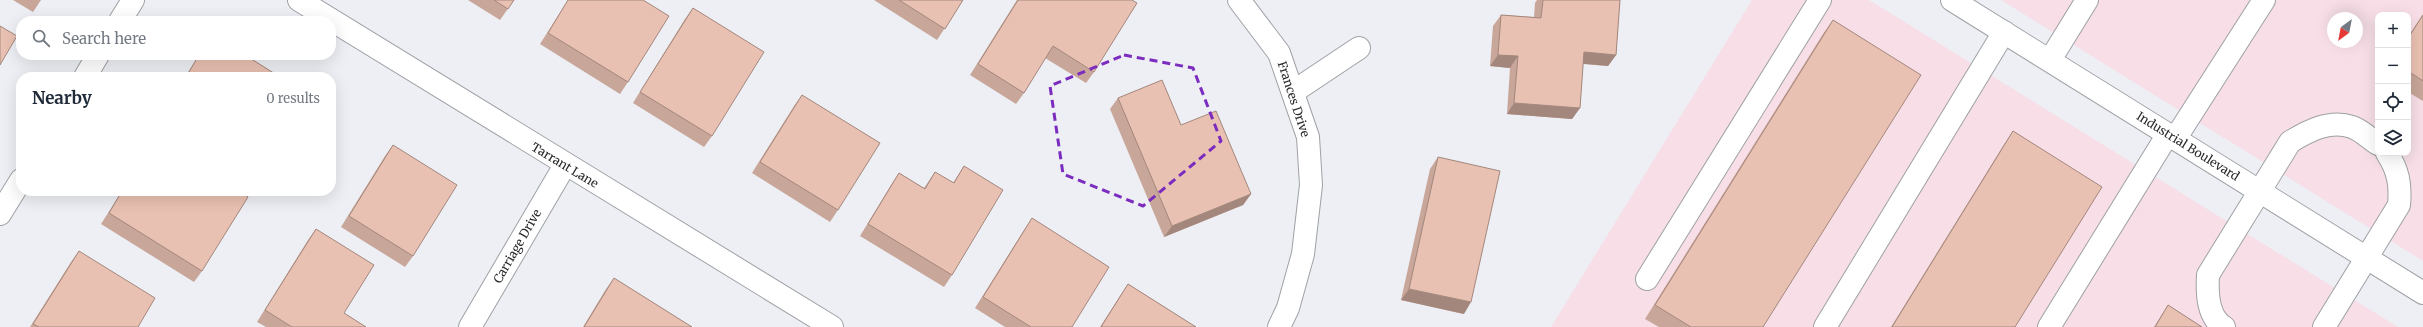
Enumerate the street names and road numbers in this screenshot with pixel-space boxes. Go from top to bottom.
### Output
street label: Frances Drive [1275,59,1313,139]
street label: Industrial Boulevard [2134,108,2242,184]
street label: Tarrant Lane [529,139,601,191]
street label: Carriage Drive [490,206,544,286]

